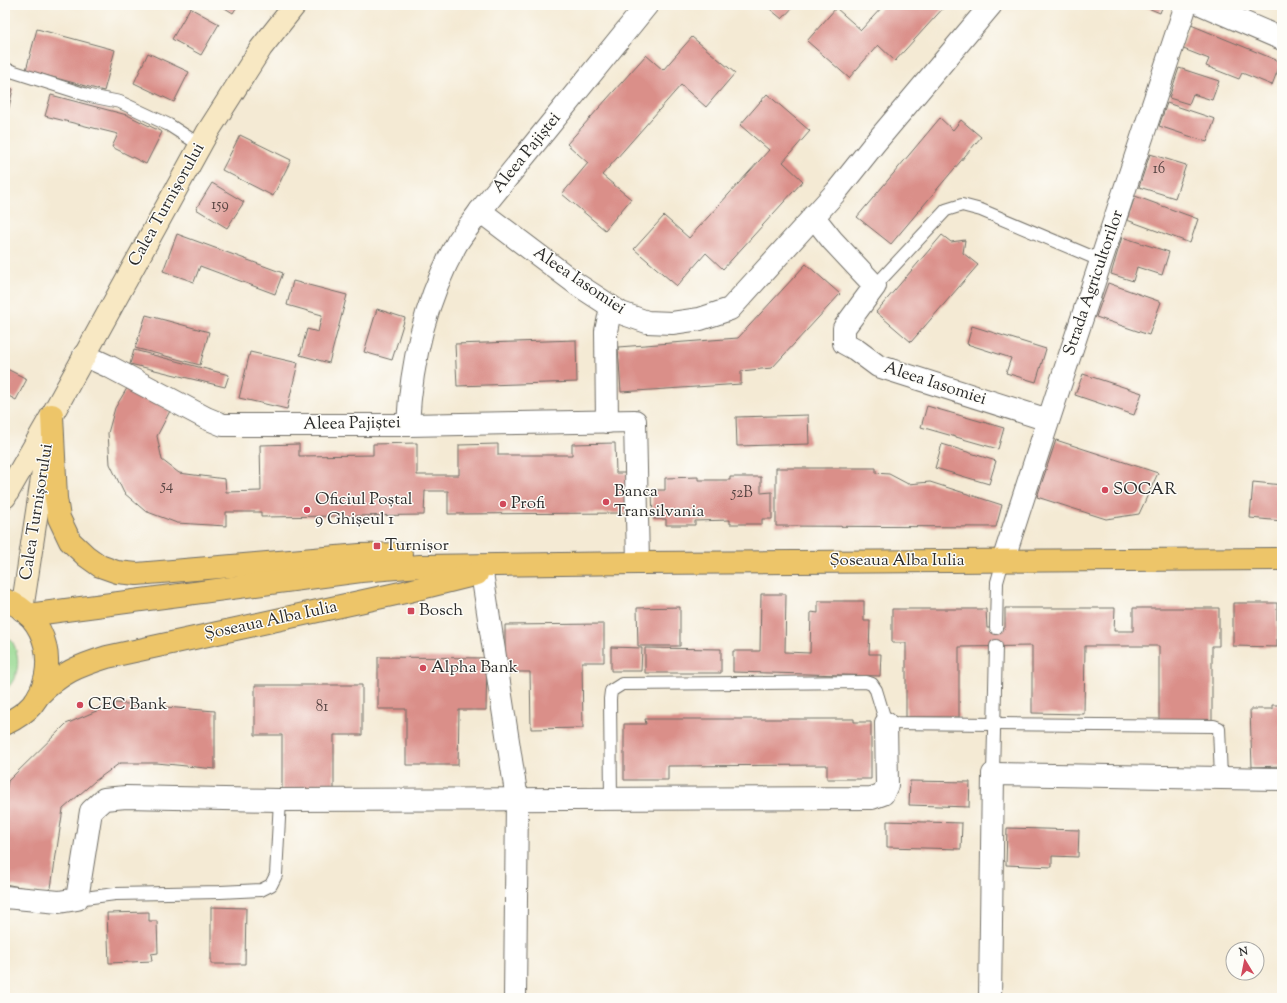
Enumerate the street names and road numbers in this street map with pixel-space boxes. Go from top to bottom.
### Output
street label: Aleea Pajiștei [487,107,567,198]
street label: Calea Turnișorului [123,139,211,271]
street label: Strada Agricultorilor [1058,206,1130,359]
street label: Aleea Iasomiei [528,241,630,321]
street label: Aleea Iasomiei [881,356,990,412]
street label: Aleea Pajiștei [303,411,401,437]
street label: Calea Turnișorului [14,442,60,582]
street label: Șoseaua Alba Iulia [829,549,965,573]
street label: Șoseaua Alba Iulia [202,595,340,647]

